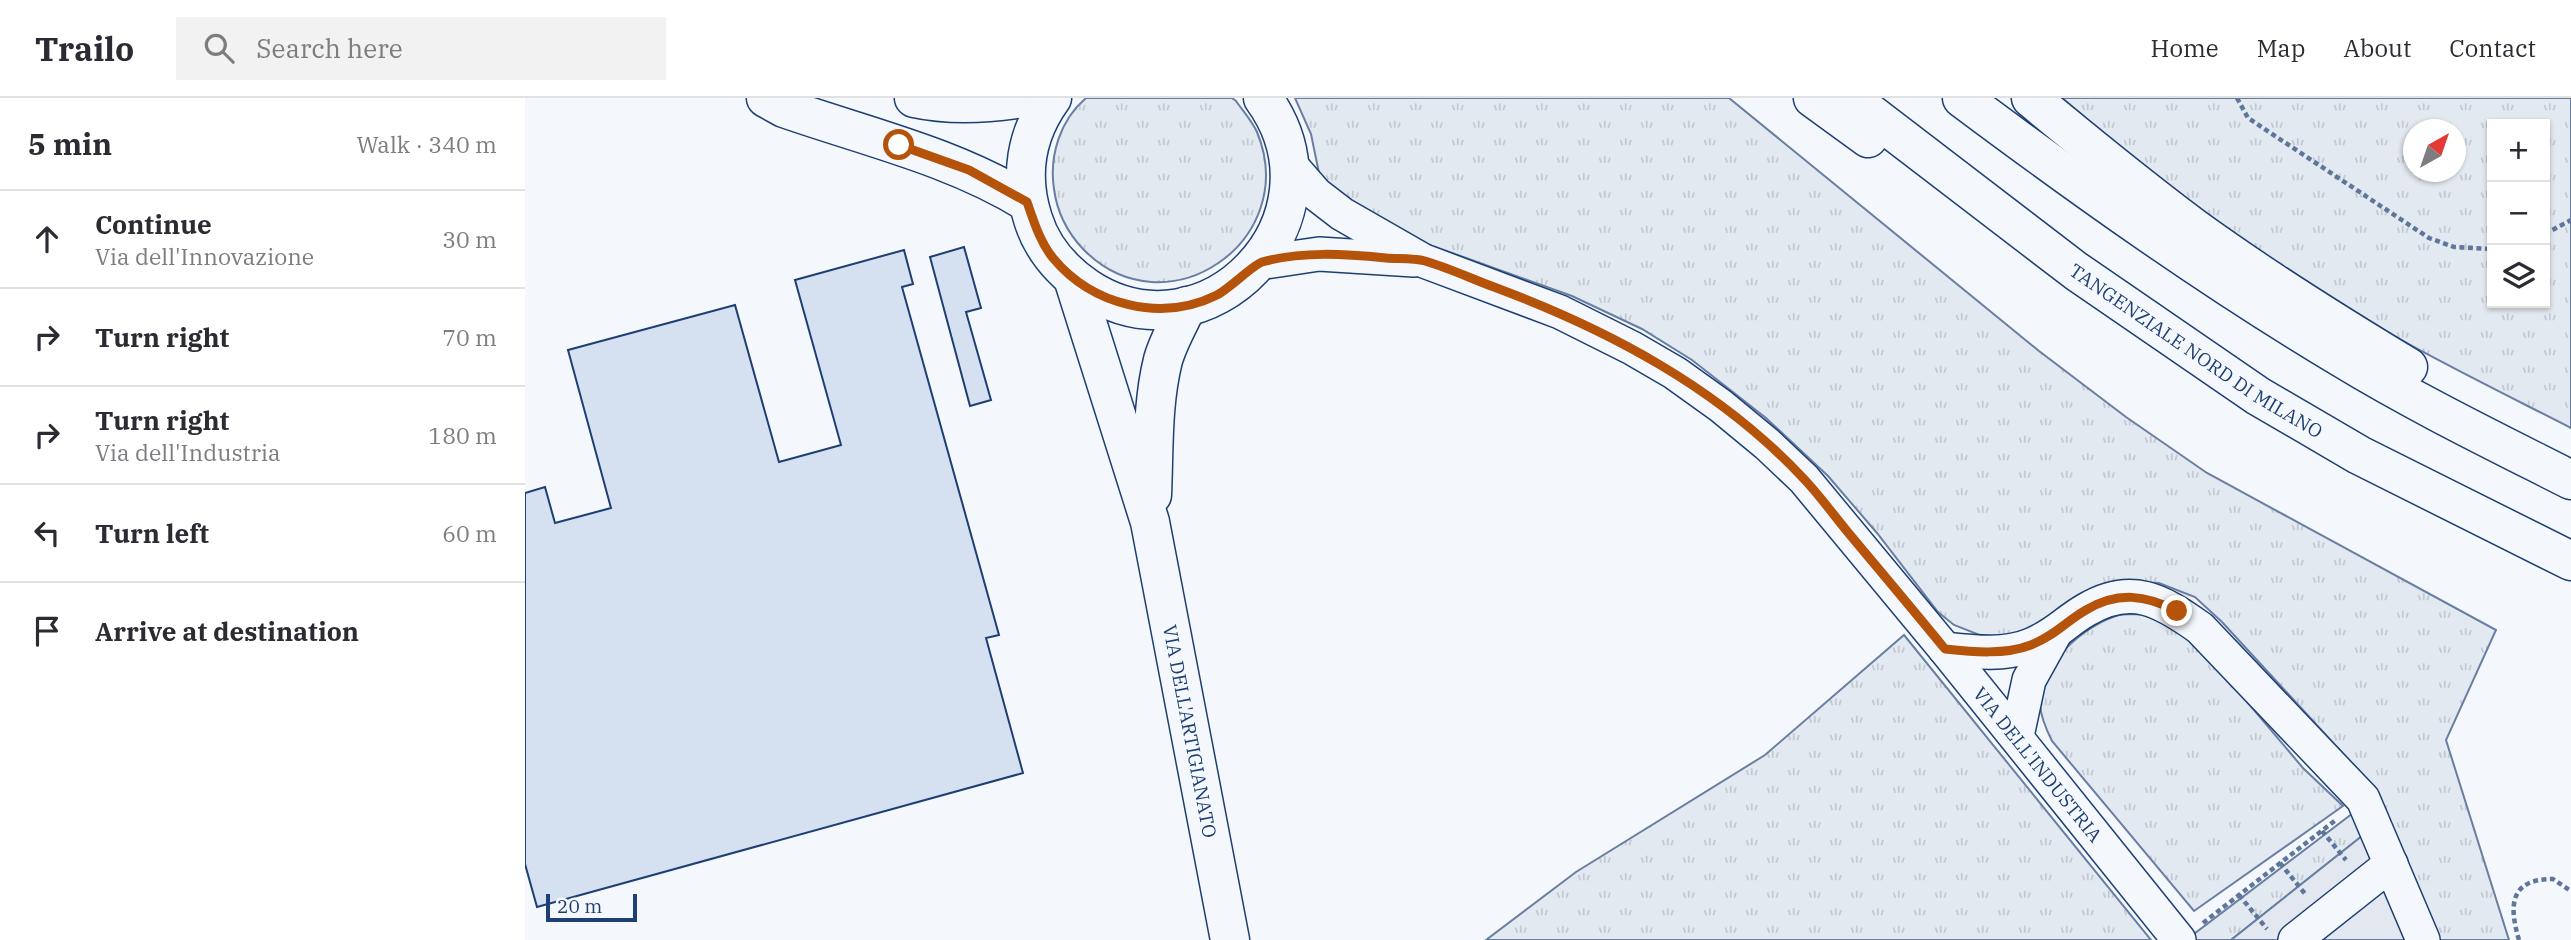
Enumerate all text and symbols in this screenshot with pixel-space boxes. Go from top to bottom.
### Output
search box [176,17,666,80]
text: Trailo [35,27,134,70]
icon: search [200,29,238,67]
text: Search here [256,31,403,65]
text: Home [2151,32,2219,64]
text: Map [2257,32,2305,64]
text: About [2343,32,2411,64]
text: Contact [2449,32,2536,64]
north arrow [2403,119,2466,182]
map controls [2487,119,2550,308]
button: + [2487,119,2550,182]
text: 5 min [28,124,112,163]
text: Walk · 340 m [356,129,497,159]
route start [883,129,914,160]
button: − [2487,182,2550,245]
text: Continue [95,207,212,241]
icon: ahead [28,220,66,258]
text: 30 m [442,224,497,254]
text: Via dell'Innovazione [95,241,314,271]
button: layers [2487,245,2550,308]
street label: TANGENZIALE NORD DI MILANO [2065,258,2327,443]
icon: right [28,318,66,356]
text: Turn right [95,320,229,354]
text: 70 m [442,322,497,352]
text: Turn right [95,403,229,437]
icon: right [28,416,66,454]
text: 180 m [428,420,497,450]
text: Via dell'Industria [95,437,281,467]
icon: left [28,514,66,552]
text: Turn left [95,516,209,550]
text: 60 m [442,518,497,548]
route end [2161,595,2192,626]
icon: arrive [28,612,66,650]
text: Arrive at destination [95,614,359,648]
street label: VIA DELL'ARTIGIANATO [1158,623,1222,840]
street label: VIA DELL'INDUSTRIA [1968,682,2107,847]
scale bar [546,891,637,923]
text: 20 m [557,894,602,918]

